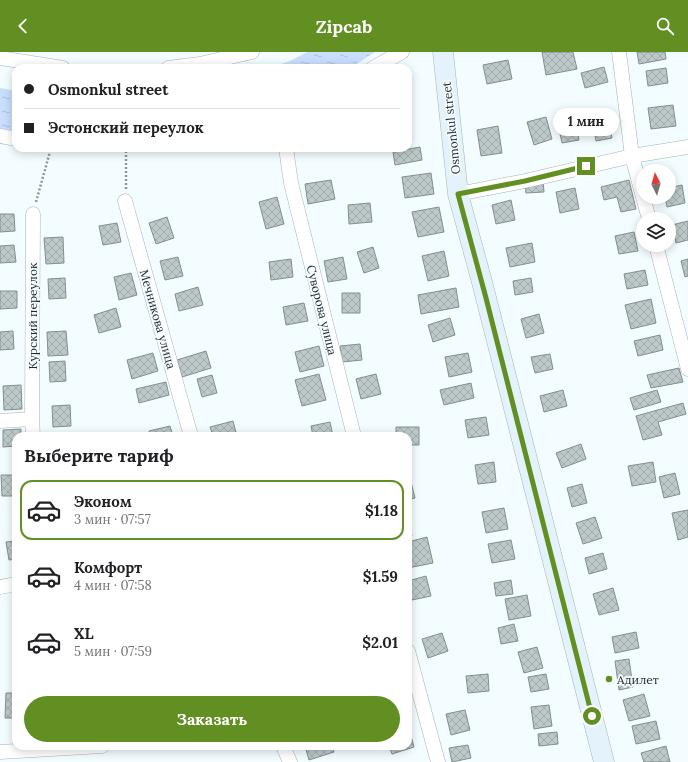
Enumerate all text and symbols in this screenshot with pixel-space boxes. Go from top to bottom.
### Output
icon: back [12,15,34,37]
text: Zipcab [316,15,372,38]
icon: search [654,15,676,37]
text: Osmonkul street [48,80,168,99]
street label: Osmonkul street [439,81,463,175]
callout: 1 мин [553,108,619,136]
text: 1 мин [568,113,604,130]
text: Эстонский переулок [48,118,204,137]
route end [577,157,595,175]
north arrow [636,164,676,204]
map controls [636,164,676,252]
button: layers [636,212,676,252]
street label: Курский переулок [25,262,40,369]
street label: Суворова улица [304,263,340,357]
street label: Мечникова улица [137,268,179,370]
text: Выберите тариф [24,444,174,467]
icon: car [26,492,62,528]
text: Эконом [74,492,132,511]
text: $1.18 [365,501,398,520]
text: 3 мин · 07:57 [74,511,151,528]
icon: car [26,558,62,594]
text: Комфорт [74,558,142,577]
text: $1.59 [363,567,398,586]
text: 4 мин · 07:58 [74,577,152,594]
icon: car [26,624,62,660]
text: XL [74,624,94,643]
text: $2.01 [362,633,398,652]
text: 5 мин · 07:59 [74,643,152,660]
place label: Адилет [616,672,659,687]
marker: Адилет [604,674,614,684]
button: Заказать [24,696,400,742]
route start [583,707,601,725]

